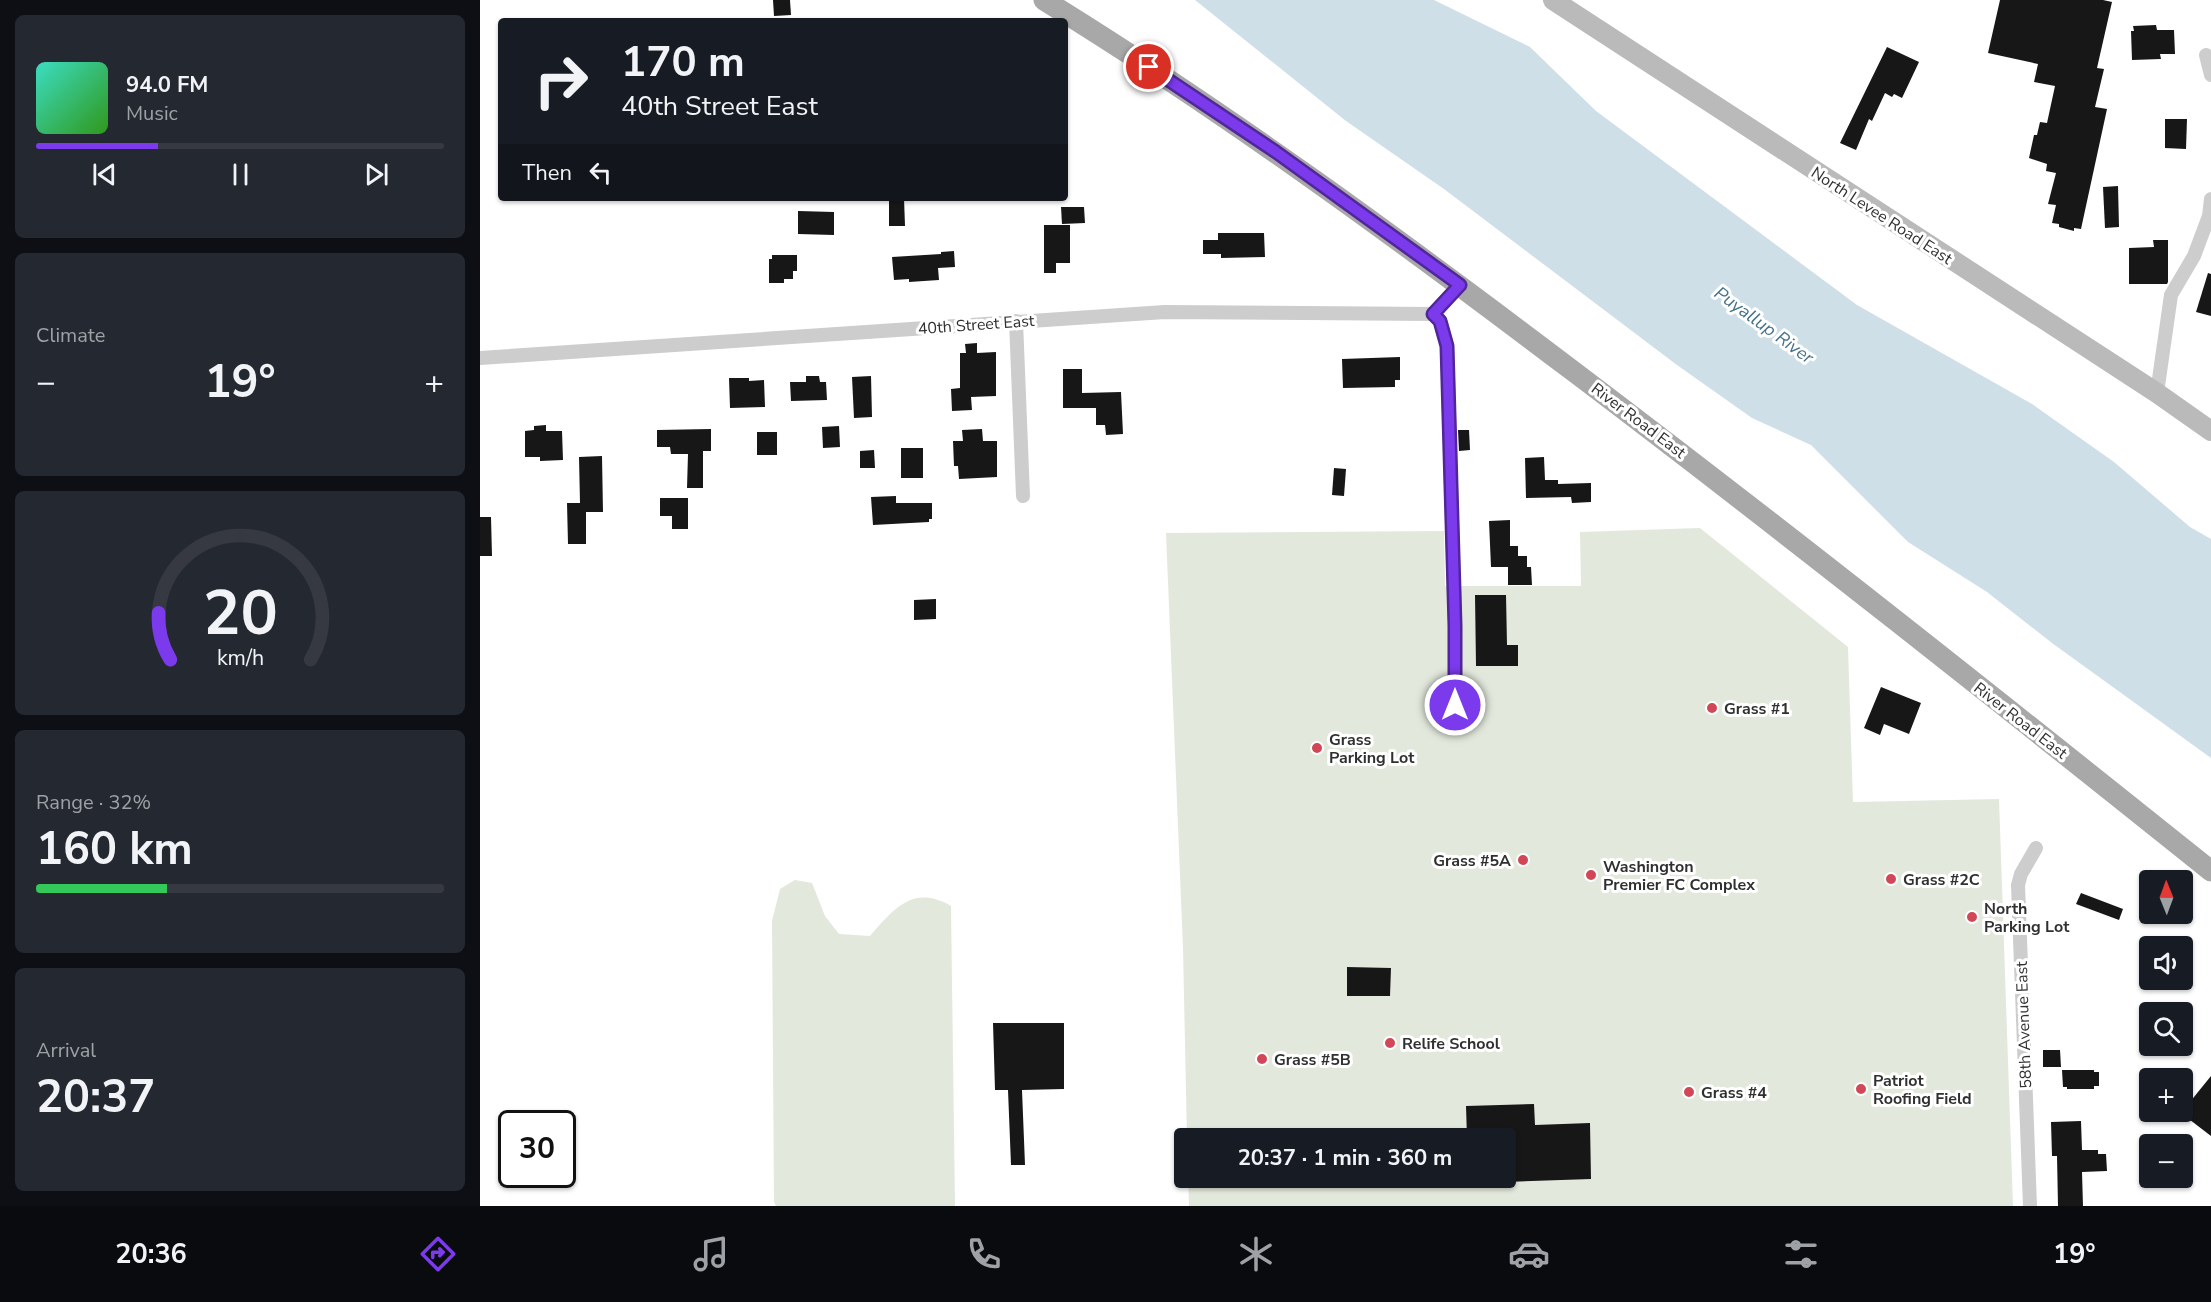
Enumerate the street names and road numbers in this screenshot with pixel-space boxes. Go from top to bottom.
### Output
street label: North Levee Road East [1807,162,1957,270]
street label: 40th Street East [917,310,1035,340]
street label: River Road East [1587,378,1691,464]
street label: River Road East [1969,677,2072,765]
street label: 58th Avenue East [2011,960,2037,1089]

